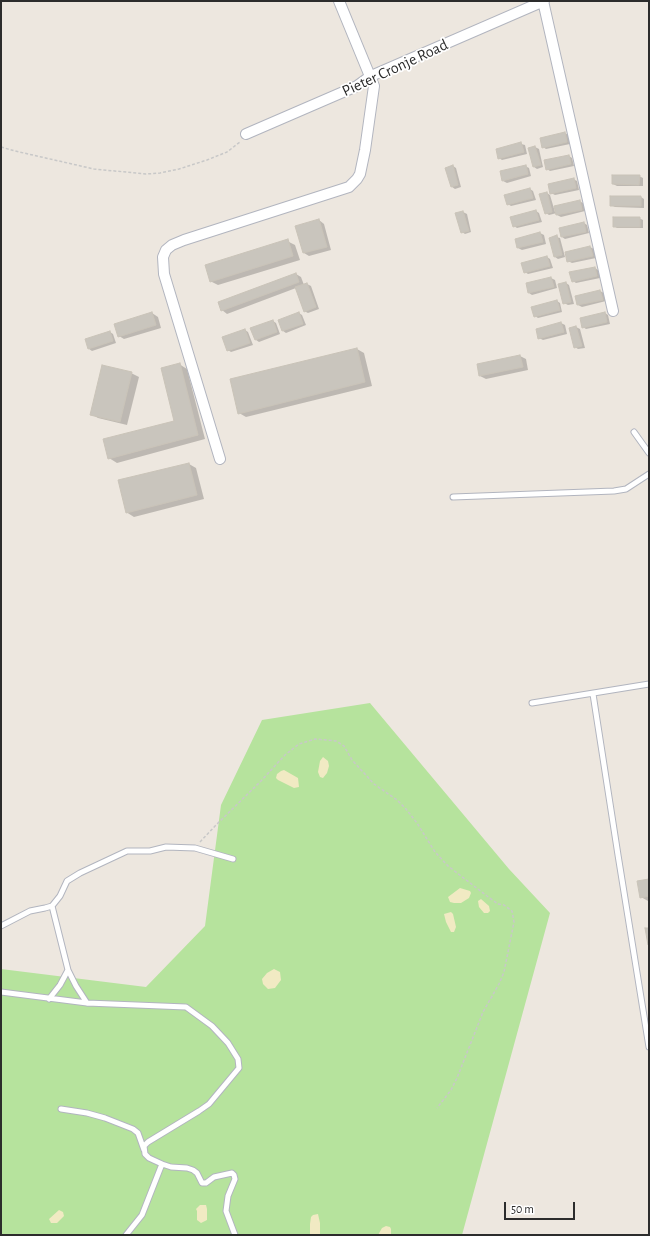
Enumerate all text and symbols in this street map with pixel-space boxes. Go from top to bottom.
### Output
street label: Pieter Cronje Road [339,35,451,101]
scale bar [506,1194,577,1220]
text: 50 m [511,1203,534,1215]

